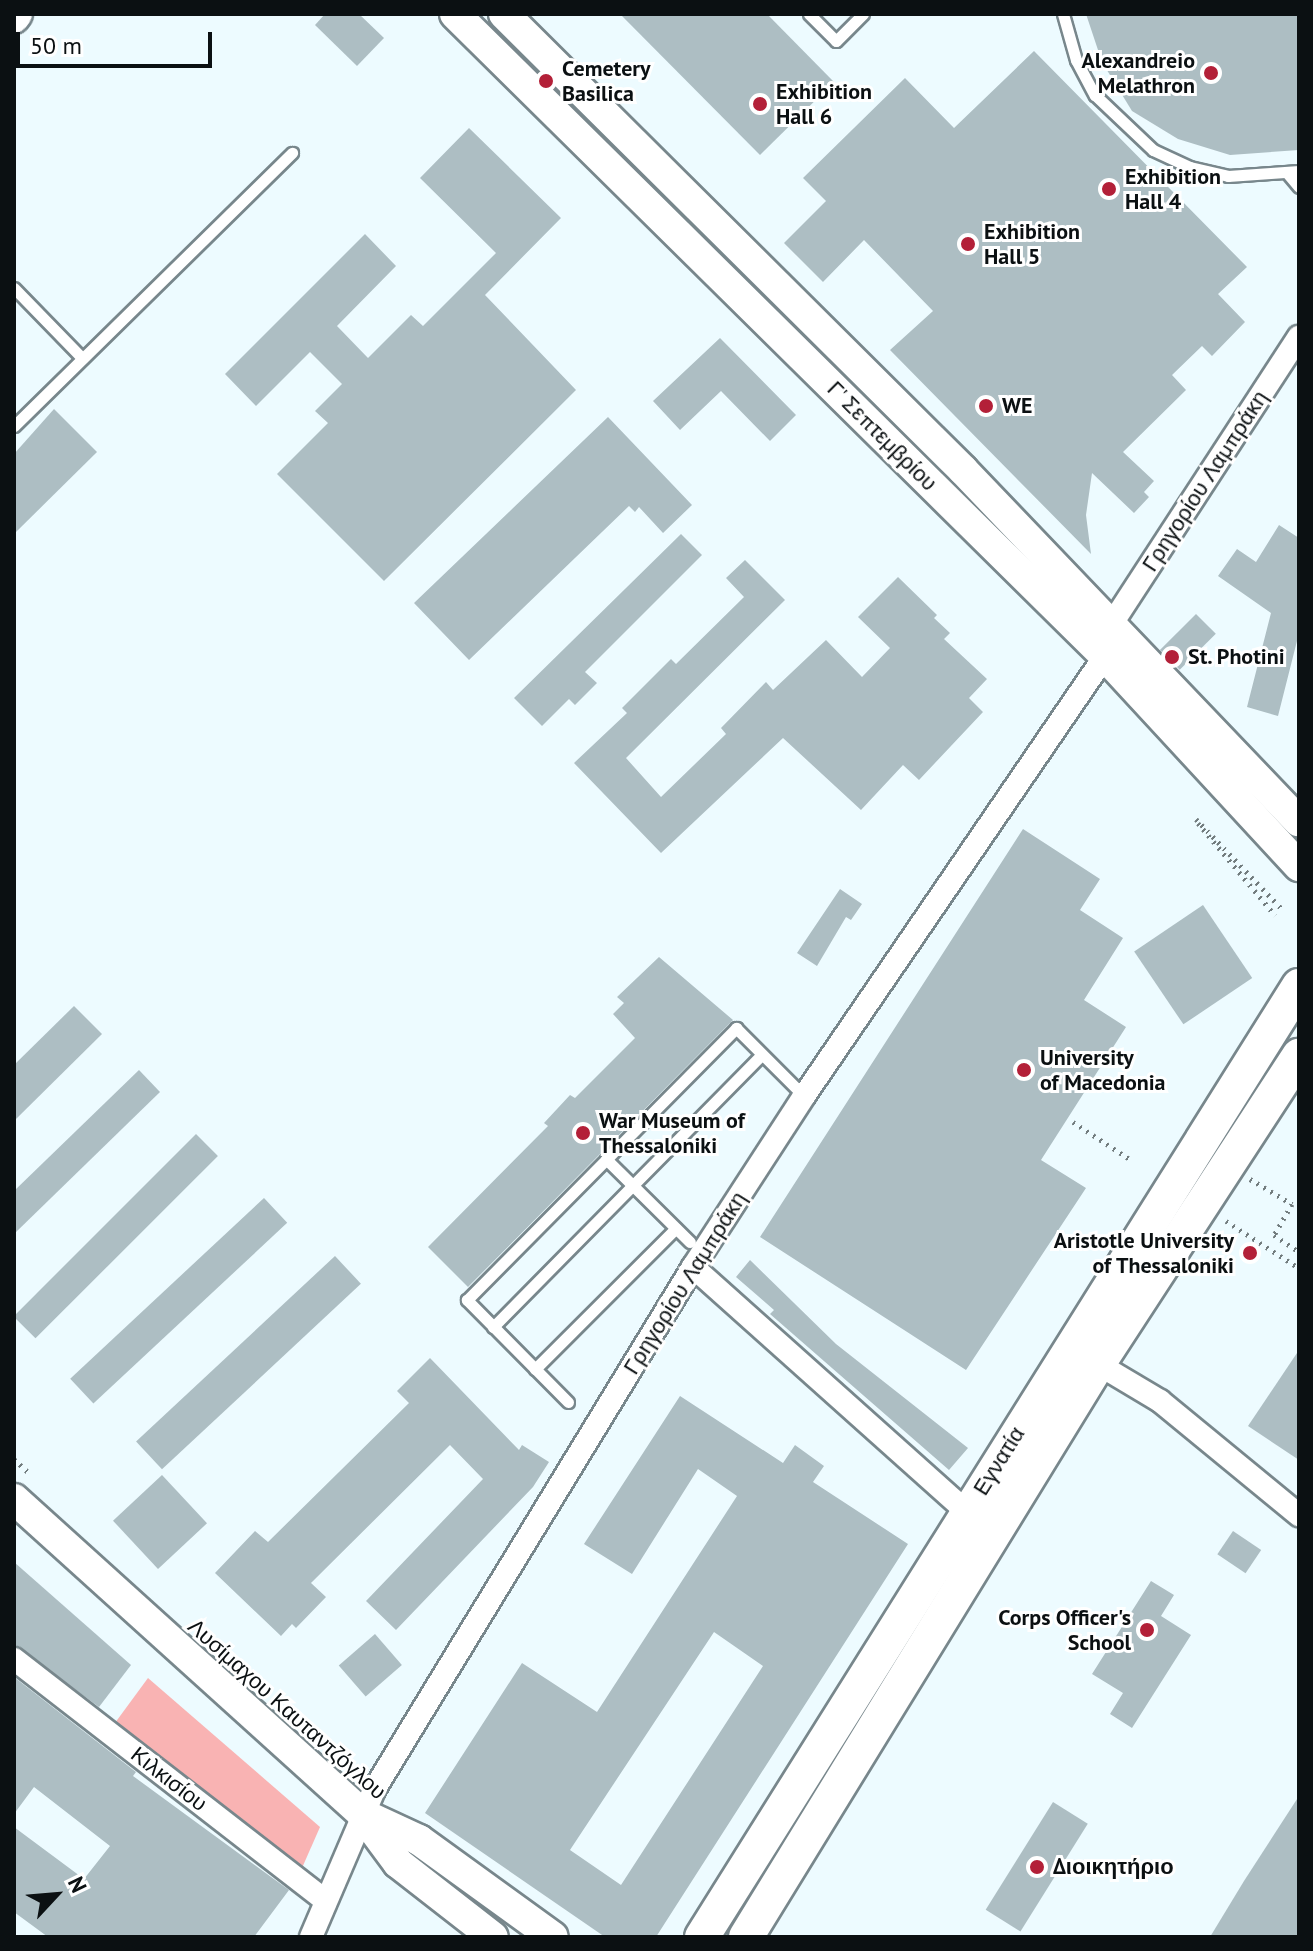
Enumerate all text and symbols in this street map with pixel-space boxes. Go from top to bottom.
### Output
scale bar [20,16,216,66]
text: 50 m [30,30,82,61]
place label: Alexandreio Melathron [1082,47,1195,98]
place label: Cemetery Basilica [562,55,651,106]
marker: Alexandreio Melathron [1202,64,1220,82]
marker: Cemetery Basilica [537,72,555,90]
place label: Exhibition Hall 6 [776,78,872,130]
marker: Exhibition Hall 6 [751,95,769,113]
place label: Exhibition Hall 4 [1125,163,1221,214]
marker: Exhibition Hall 4 [1100,180,1118,198]
place label: Exhibition Hall 5 [984,218,1080,270]
marker: Exhibition Hall 5 [959,235,977,253]
street label: Γ' Σεπτεμβρίου [821,375,943,497]
street label: Γρηγορίου Λαμπράκη [1137,386,1273,576]
place label: WE [1002,393,1032,419]
marker: WE [977,397,995,415]
place label: St. Photini [1188,644,1286,670]
marker: St. Photini [1163,648,1181,666]
place label: University of Macedonia [1040,1044,1166,1096]
marker: University of Macedonia [1015,1061,1033,1079]
place label: War Museum of Thessaloniki [599,1107,745,1158]
marker: War Museum of Thessaloniki [574,1124,592,1142]
street label: Γρηγορίου Λαμπράκη [618,1187,752,1379]
place label: Aristotle University of Thessaloniki [1054,1227,1234,1278]
marker: Aristotle University of Thessaloniki [1241,1244,1259,1262]
street label: Εγνατία [968,1422,1030,1500]
place label: Corps Officer's School [998,1604,1131,1656]
street label: Λυσίμαχου Καυταντζόγλου [183,1613,391,1805]
marker: Corps Officer's School [1138,1621,1156,1639]
street label: Κιλκισίου [126,1741,212,1817]
place label: Διοικητήριο [1053,1854,1174,1880]
north arrow [16,1855,96,1935]
marker: Διοικητήριο [1028,1858,1046,1876]
text: N [62,1872,93,1897]

